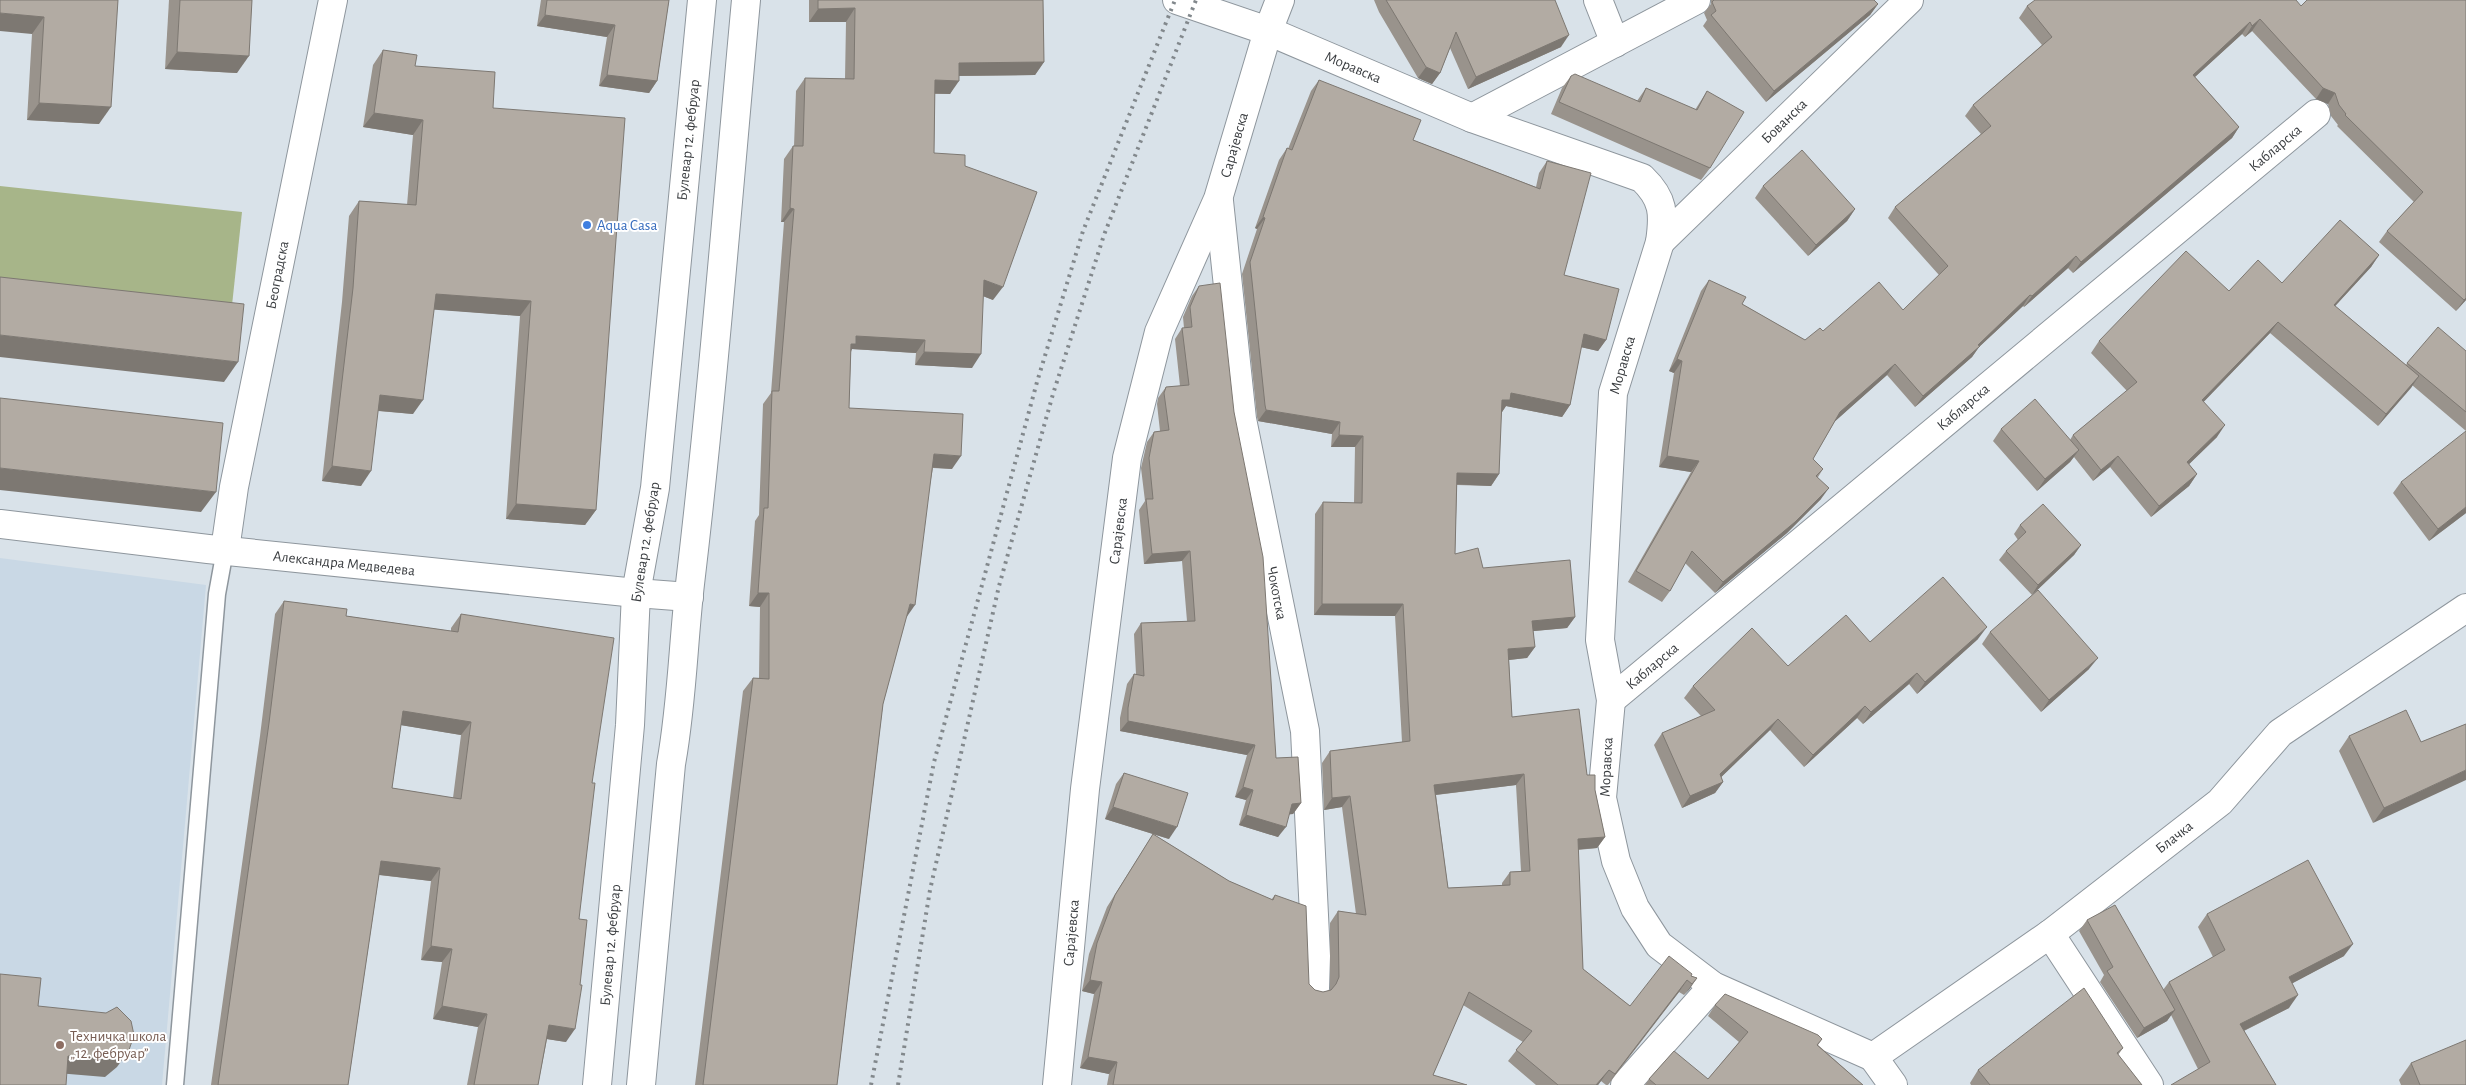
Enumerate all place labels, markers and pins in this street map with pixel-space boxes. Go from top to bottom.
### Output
place label: Aqua Casa [597,218,657,233]
marker: Aqua Casa [581,219,593,231]
place label: Техничка школа „12. фебруар” [70,1029,166,1061]
marker: Техничка школа „12. фебруар” [54,1039,66,1051]

